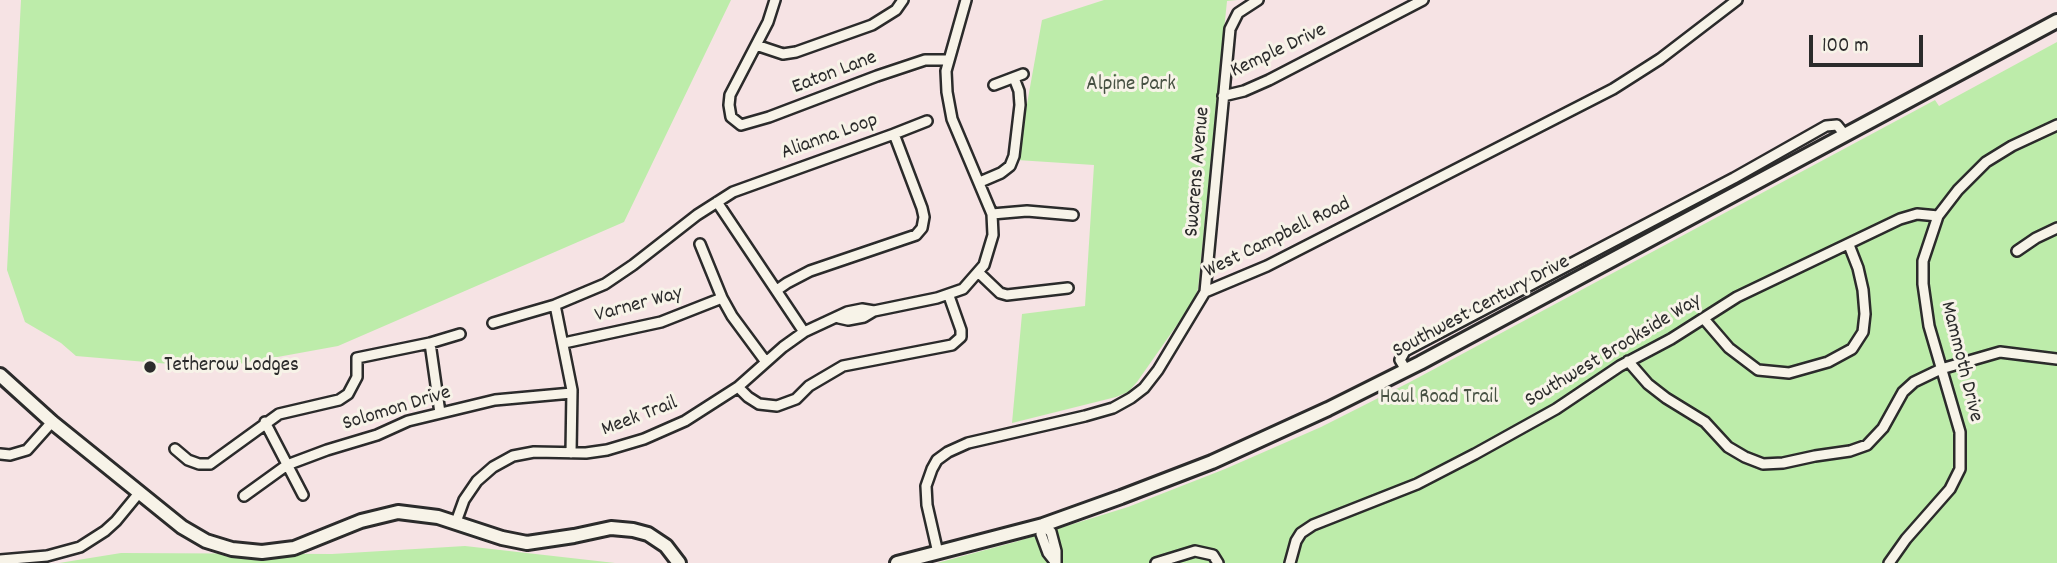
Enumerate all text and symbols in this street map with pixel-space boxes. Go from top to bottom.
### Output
street label: Kemple Drive [1227,19,1331,85]
scale bar [1812,21,1926,65]
text: 100 m [1822,32,1869,62]
street label: Eaton Lane [789,46,881,102]
park label: Alpine Park [1086,73,1176,99]
street label: Swarens Avenue [1181,106,1217,238]
street label: Alianna Loop [778,109,882,167]
street label: West Campbell Road [1201,193,1355,285]
street label: Southwest Century Drive [1389,251,1575,365]
street label: Varner Way [592,282,686,330]
street label: Southwest Brookside Way [1521,289,1707,415]
street label: Mammoth Drive [1933,299,1987,425]
place label: Tetherow Lodges [164,354,299,380]
marker: Tetherow Lodges [142,359,158,375]
street label: Solomon Drive [340,382,454,438]
park label: Haul Road Trail [1380,386,1498,412]
street label: Meek Trail [599,392,681,444]

